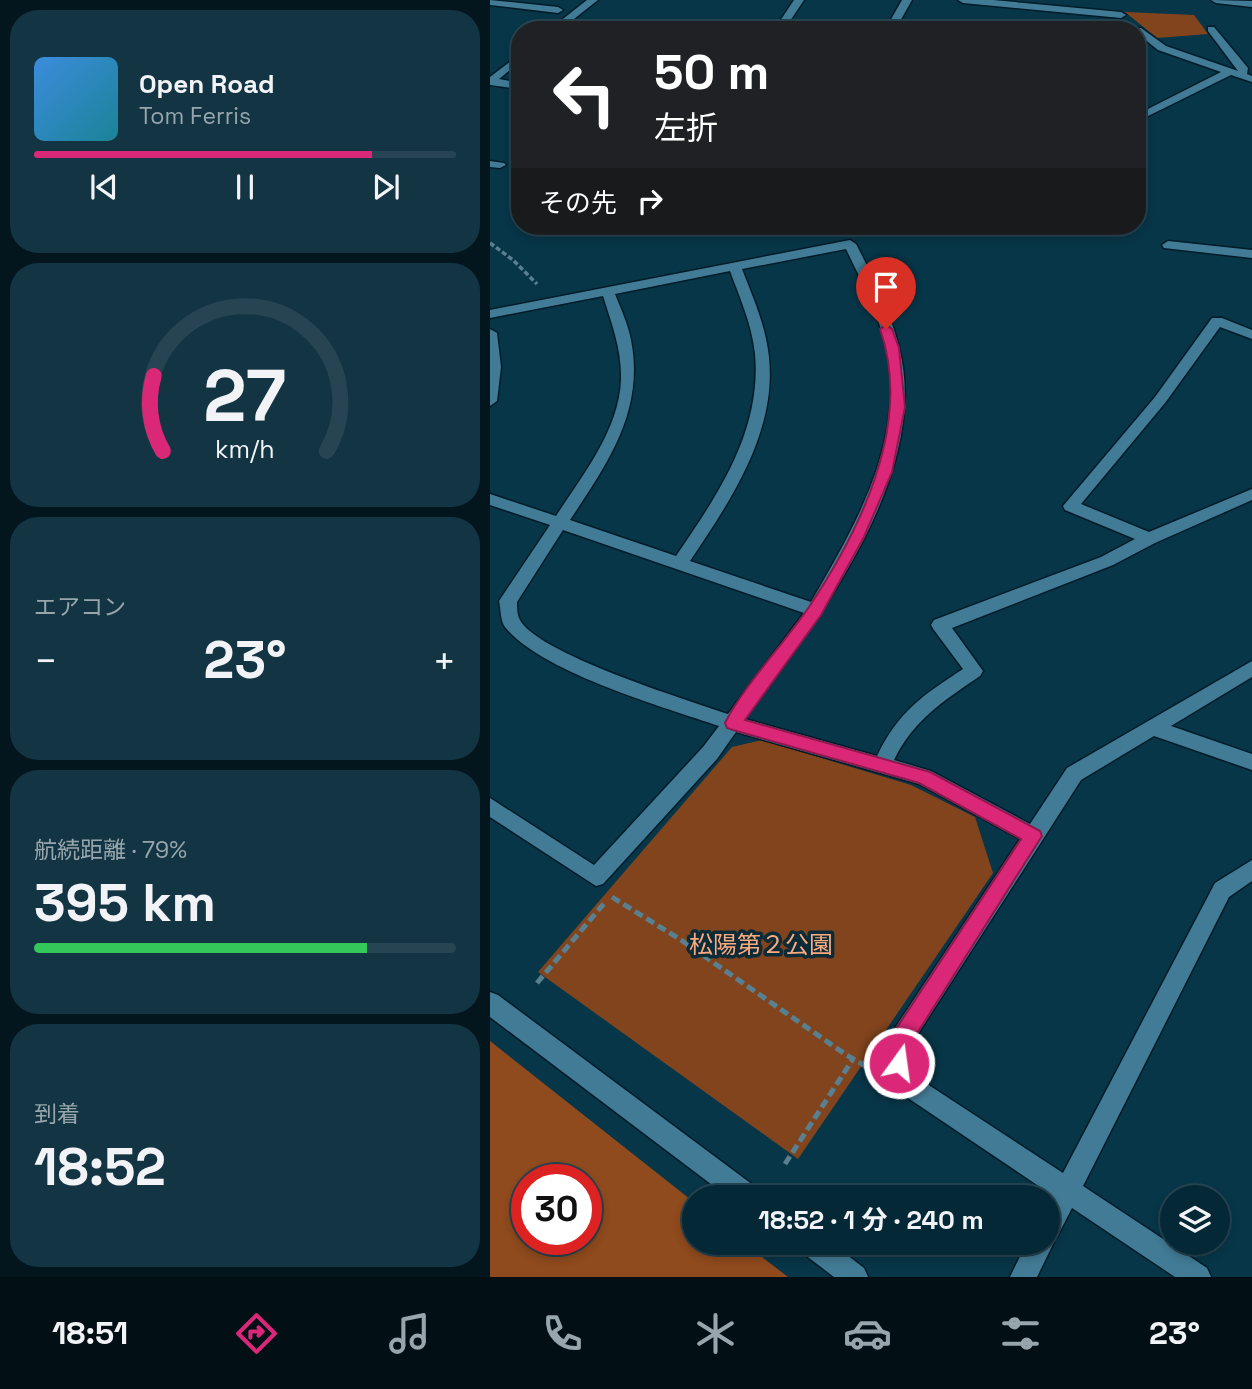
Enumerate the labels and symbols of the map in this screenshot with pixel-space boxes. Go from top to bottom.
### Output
pin [856,257,916,329]
park label: 松陽第２公園 [689,929,833,960]
position arrow [862,1026,936,1100]
speed limit sign: 30 [511,1164,602,1255]

